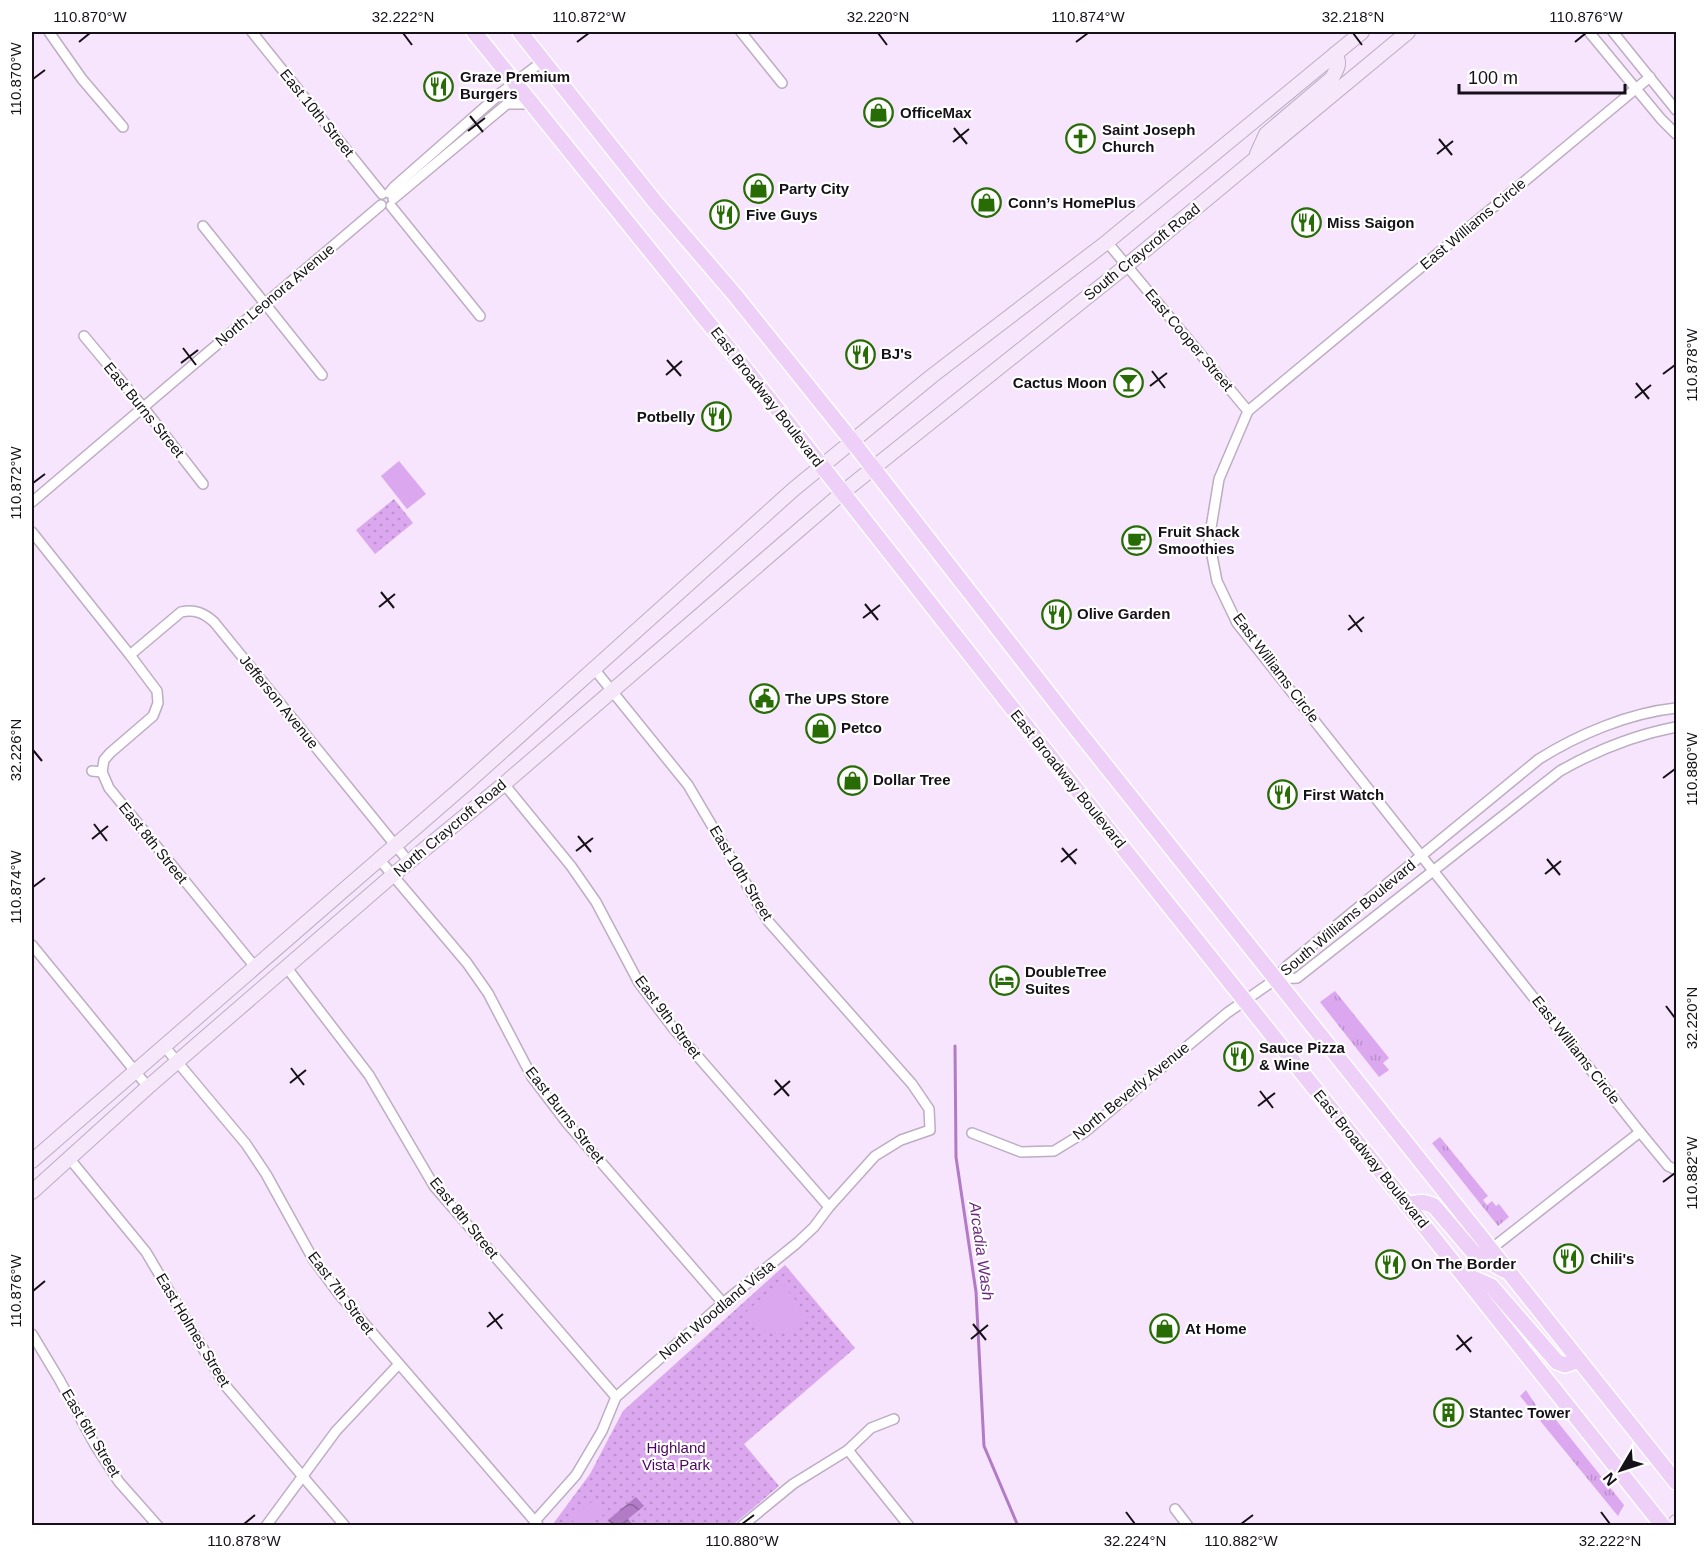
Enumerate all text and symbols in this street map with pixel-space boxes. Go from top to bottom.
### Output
text: 110.870°W [53,8,127,25]
text: 32.222°N [372,8,434,25]
text: 110.872°W [552,8,626,25]
text: 32.220°N [847,8,909,25]
text: 110.874°W [1051,8,1125,25]
text: 32.218°N [1322,8,1384,25]
text: 110.876°W [1549,8,1623,25]
text: 110.870°W [7,42,24,116]
scale bar [1459,57,1626,95]
street label: East 10th Street [277,66,358,160]
place label: Graze Premium Burgers [460,68,570,102]
text: 100 m [1468,68,1518,88]
restaurant icon: Graze Premium Burgers [423,70,455,102]
shop icon: OfficeMax [863,97,895,129]
place label: OfficeMax [900,104,972,121]
place label: Saint Joseph Church [1102,121,1195,155]
church icon: Saint Joseph Church [1065,123,1097,155]
shop icon: Party City [742,173,774,205]
street label: East Williams Circle [1416,175,1529,273]
place label: Party City [779,180,850,197]
shop icon: Conn’s HomePlus [971,187,1003,219]
place label: Conn’s HomePlus [1008,194,1136,211]
restaurant icon: Five Guys [709,199,741,231]
street label: South Craycroft Road [1080,200,1203,304]
place label: Five Guys [746,206,818,223]
restaurant icon: Miss Saigon [1290,207,1322,239]
place label: Miss Saigon [1327,214,1415,231]
street label: North Leonora Avenue [212,240,338,349]
street label: East Cooper Street [1142,285,1237,395]
street label: East Broadway Boulevard [708,323,827,470]
text: 110.878°W [1683,328,1700,402]
restaurant icon: BJ's [844,338,876,370]
place label: BJ's [881,345,912,362]
street label: East Burns Street [101,359,189,461]
bar icon: Cactus Moon [1112,367,1144,399]
place label: Cactus Moon [1013,374,1107,391]
restaurant icon: Potbelly [700,401,732,433]
place label: Potbelly [637,408,696,425]
text: 110.872°W [7,446,24,520]
place label: Fruit Shack Smoothies [1158,523,1240,557]
cafe icon: Fruit Shack Smoothies [1121,525,1153,557]
restaurant icon: Olive Garden [1040,598,1072,630]
place label: Olive Garden [1077,605,1170,622]
street label: East Williams Circle [1230,610,1323,726]
street label: Jefferson Avenue [236,652,322,752]
public building icon: The UPS Store [748,683,780,715]
place label: The UPS Store [785,690,889,707]
street label: East Broadway Boulevard [1007,706,1129,851]
shop icon: Petco [804,712,836,744]
text: 32.226°N [7,719,24,781]
place label: Petco [841,719,882,736]
text: 110.880°W [1683,732,1700,806]
shop icon: Dollar Tree [836,764,868,796]
place label: Dollar Tree [873,771,951,788]
street label: North Craycroft Road [390,776,509,880]
restaurant icon: First Watch [1266,779,1298,811]
place label: First Watch [1303,786,1384,803]
street label: East 8th Street [116,799,192,887]
street label: East 10th Street [706,822,777,924]
text: 110.874°W [7,850,24,924]
street label: South Williams Boulevard [1277,856,1419,979]
place label: DoubleTree Suites [1025,963,1107,997]
hotel icon: DoubleTree Suites [988,965,1020,997]
street label: East 9th Street [632,972,706,1062]
text: 32.220°N [1683,987,1700,1049]
street label: East Williams Circle [1529,992,1624,1107]
street label: North Beverly Avenue [1069,1038,1192,1143]
place label: Sauce Pizza & Wine [1259,1039,1346,1073]
restaurant icon: Sauce Pizza & Wine [1222,1041,1254,1073]
street label: East Burns Street [523,1063,609,1167]
street label: East Broadway Boulevard [1310,1086,1432,1231]
text: 110.882°W [1683,1136,1700,1210]
street label: East 8th Street [427,1174,503,1262]
water label: Arcadia Wash [966,1200,997,1302]
restaurant icon: Chili's [1553,1243,1585,1275]
street label: East 7th Street [305,1248,379,1338]
restaurant icon: On The Border [1374,1248,1406,1280]
place label: Chili's [1590,1250,1634,1267]
text: 110.876°W [7,1254,24,1328]
place label: On The Border [1411,1255,1516,1272]
street label: North Woodland Vista [656,1256,778,1363]
street label: East Holmes Street [153,1270,234,1390]
shop icon: At Home [1148,1313,1180,1345]
place label: At Home [1185,1320,1247,1337]
street label: East 6th Street [59,1386,125,1480]
building icon: Stantec Tower [1432,1397,1464,1429]
place label: Stantec Tower [1469,1404,1571,1421]
park label: Highland Vista Park [642,1439,711,1473]
north arrow [1591,1440,1651,1500]
text: N [1599,1469,1620,1489]
text: 110.878°W [207,1532,281,1549]
text: 110.880°W [705,1532,779,1549]
text: 32.224°N [1104,1532,1166,1549]
text: 110.882°W [1204,1532,1278,1549]
text: 32.222°N [1579,1532,1641,1549]

